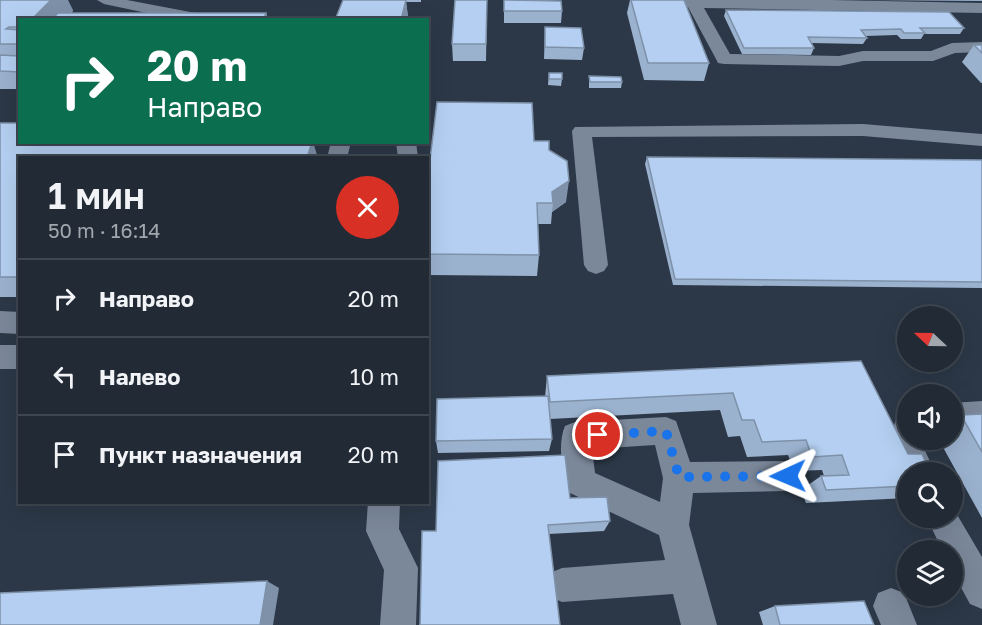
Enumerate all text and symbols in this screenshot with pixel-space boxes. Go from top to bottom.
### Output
text: 20 m [147,40,247,90]
icon: right [48,42,126,120]
text: Направо [147,91,262,123]
text: 1 мин [48,174,145,217]
button: close [336,176,399,239]
text: 50 m · 16:14 [48,218,160,242]
icon: right [48,282,81,315]
text: Направо [99,285,194,312]
text: 20 m [348,285,399,312]
north arrow [897,306,963,372]
map controls [897,306,963,606]
icon: left [48,360,81,393]
text: Налево [99,363,181,390]
text: 10 m [350,363,399,390]
button: sound [897,384,963,450]
pin [572,409,623,460]
icon: arrive [581,418,614,451]
icon: arrive [48,438,81,471]
text: Пункт назначения [99,441,302,468]
text: 20 m [348,441,399,468]
position arrow [756,444,820,508]
button: search [897,462,963,528]
button: layers [897,540,963,606]

